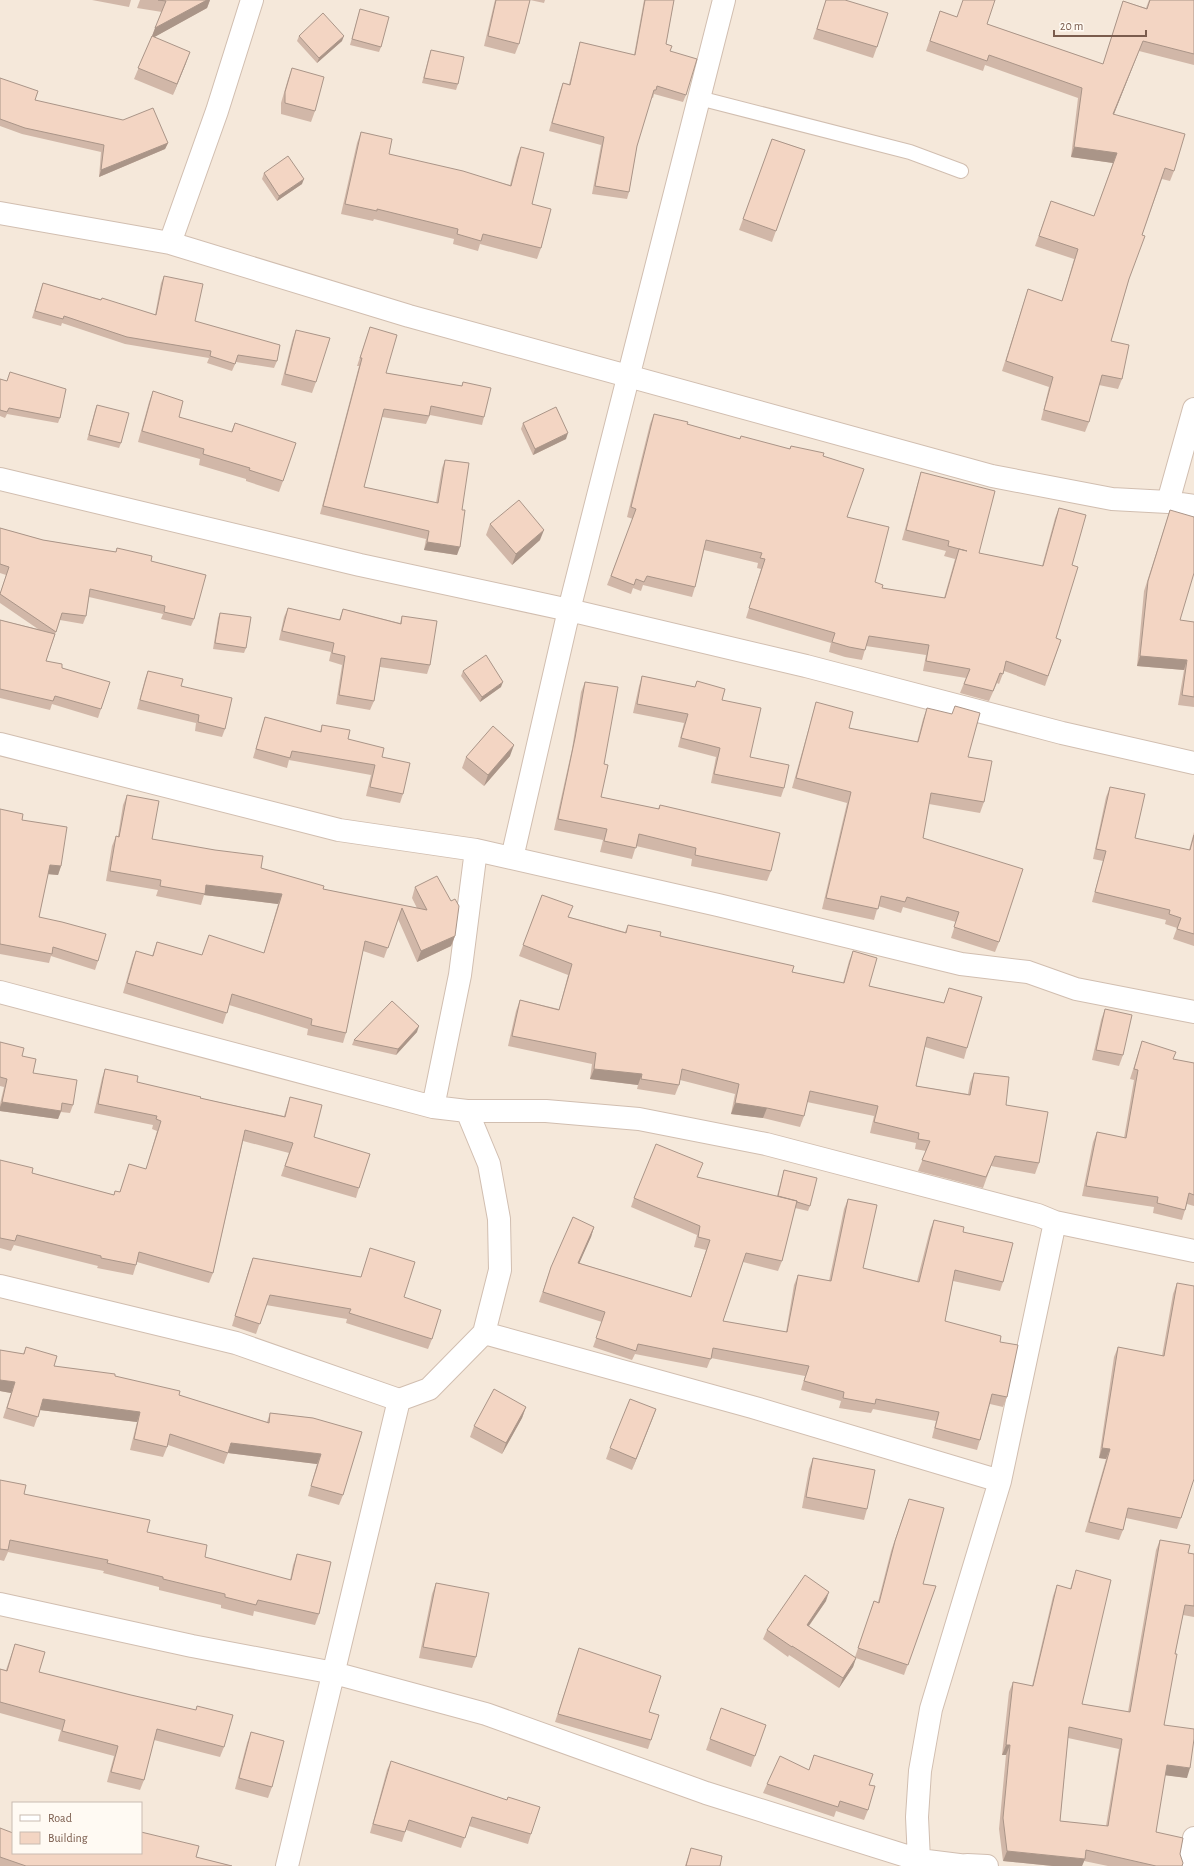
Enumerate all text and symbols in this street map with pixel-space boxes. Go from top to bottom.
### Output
scale bar [1054,12,1146,38]
text: 20 m [1060,20,1083,32]
legend [12,1802,142,1854]
text: Road [48,1812,72,1824]
text: Building [48,1832,88,1844]

